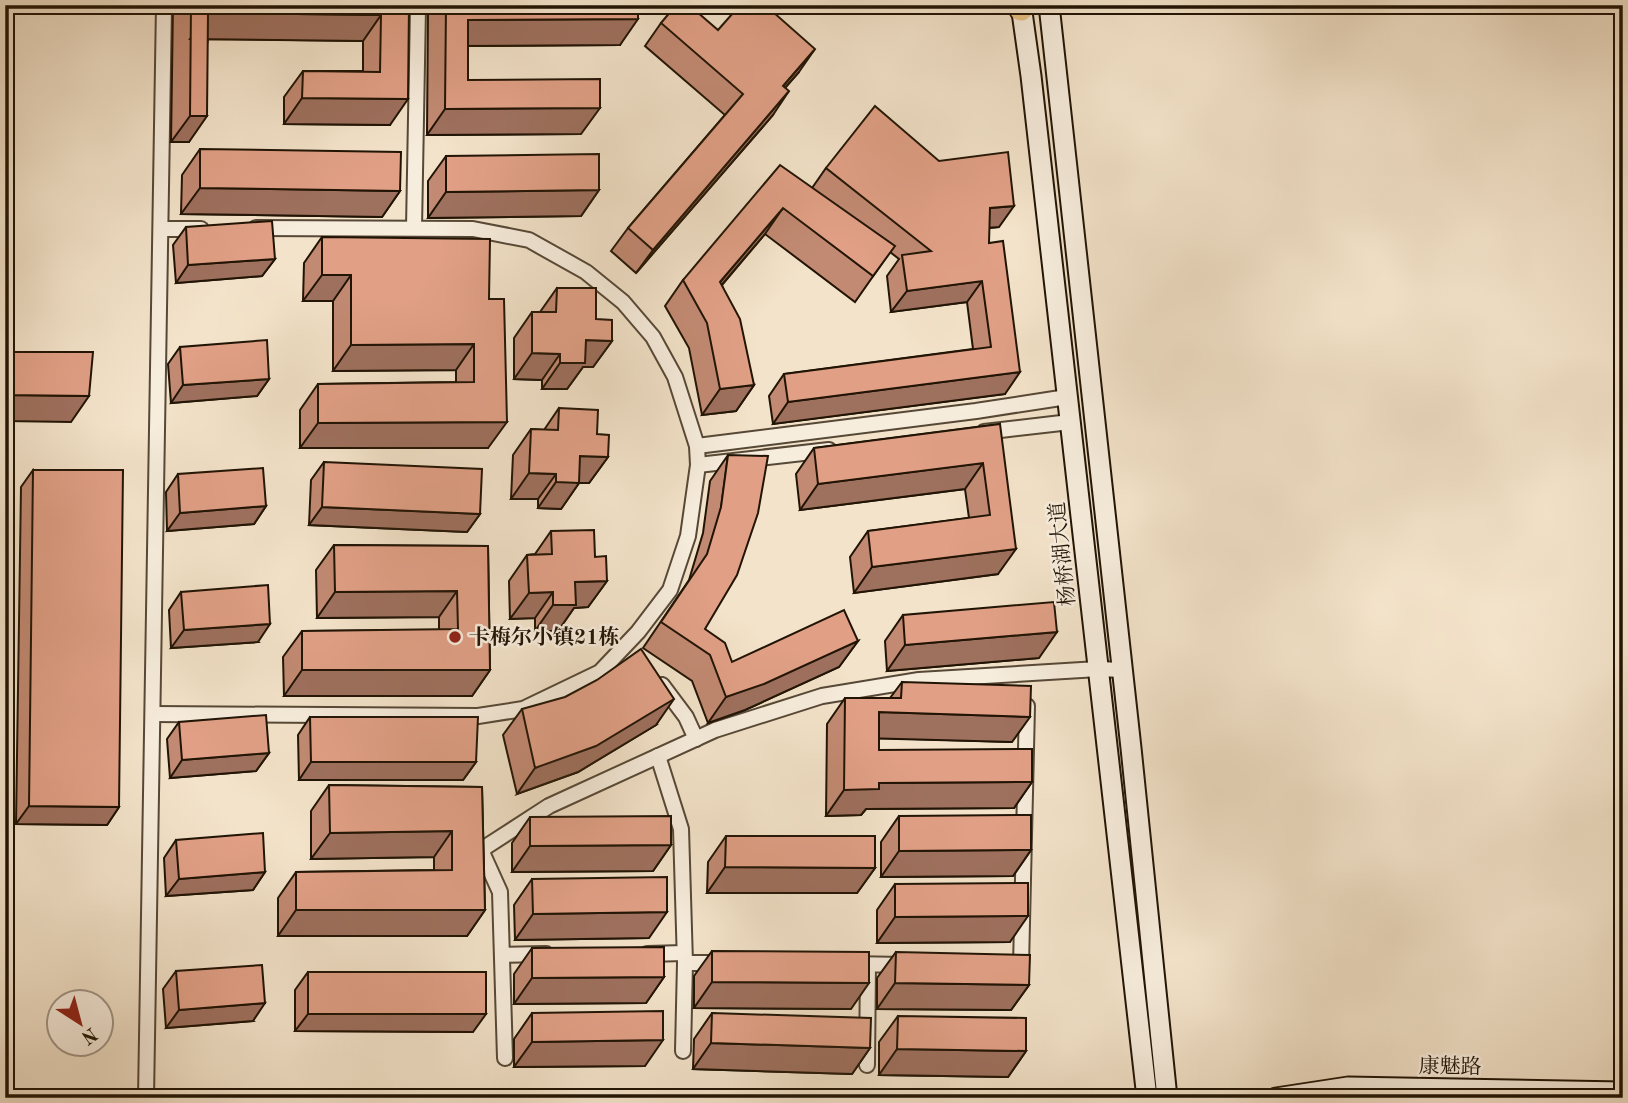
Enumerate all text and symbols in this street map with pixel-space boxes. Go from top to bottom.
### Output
street label: 杨桥湖大道 [1046,501,1079,607]
place label: 卡梅尔小镇21栋 [469,625,619,649]
marker: 卡梅尔小镇21栋 [447,629,463,645]
north arrow [46,988,116,1058]
text: N [77,1023,100,1047]
street label: 康魅路 [1418,1054,1482,1079]

